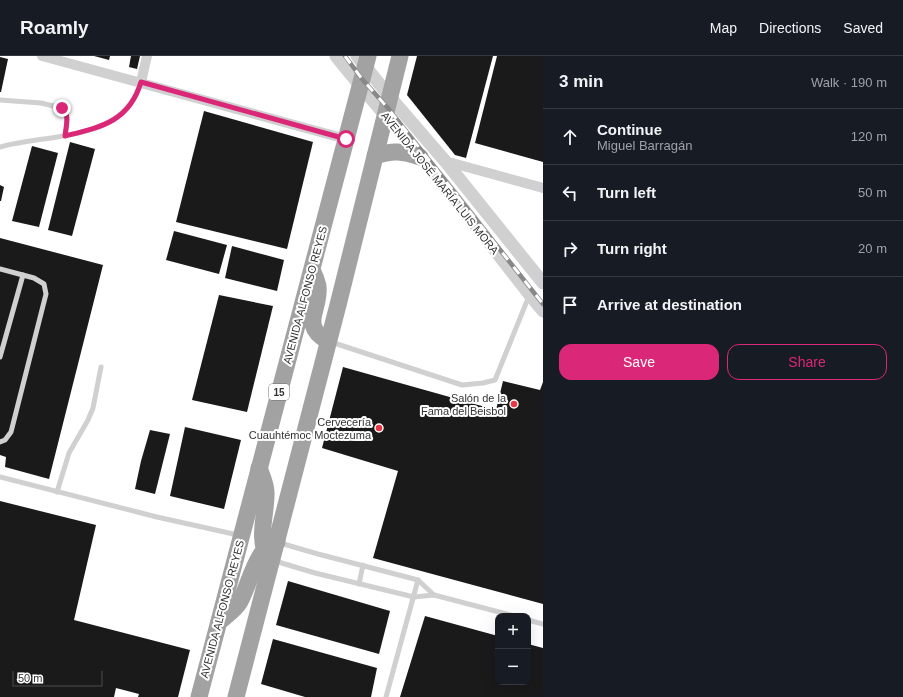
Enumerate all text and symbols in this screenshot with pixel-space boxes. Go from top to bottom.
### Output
text: Roamly [20,17,89,38]
text: Map [710,20,737,36]
text: Directions [759,20,821,36]
text: Saved [843,20,883,36]
text: 3 min [559,72,603,91]
text: Walk · 190 m [811,75,887,90]
route end [53,99,71,117]
street label: AVENIDA JOSÉ MARÍA LUIS MORA [379,109,502,257]
text: Continue [597,121,662,138]
icon: ahead [559,126,581,148]
text: 120 m [851,129,887,144]
route start [337,130,355,148]
text: Miguel Barragán [597,138,692,153]
icon: left [559,182,581,204]
text: Turn left [597,184,656,201]
text: 50 m [858,185,887,200]
street label: AVENIDA ALFONSO REYES [281,225,329,365]
icon: right [559,238,581,260]
text: Turn right [597,240,667,257]
text: 20 m [858,241,887,256]
icon: arrive [559,294,581,316]
text: Arrive at destination [597,296,742,313]
button: Save [559,344,719,380]
button: Share [727,344,887,380]
road number: 15 [269,384,289,400]
place label: Salón de la Fama del Beisbol [421,392,507,417]
marker: Salón de la Fama del Beisbol [509,399,519,409]
place label: Cervecería Cuauhtémoc Moctezuma [249,416,372,441]
marker: Cervecería Cuauhtémoc Moctezuma [374,423,384,433]
street label: AVENIDA ALFONSO REYES [198,539,246,679]
map controls [495,613,531,685]
button: + [495,613,531,649]
button: − [495,649,531,685]
scale bar [12,669,103,688]
text: 50 m [18,672,42,684]

